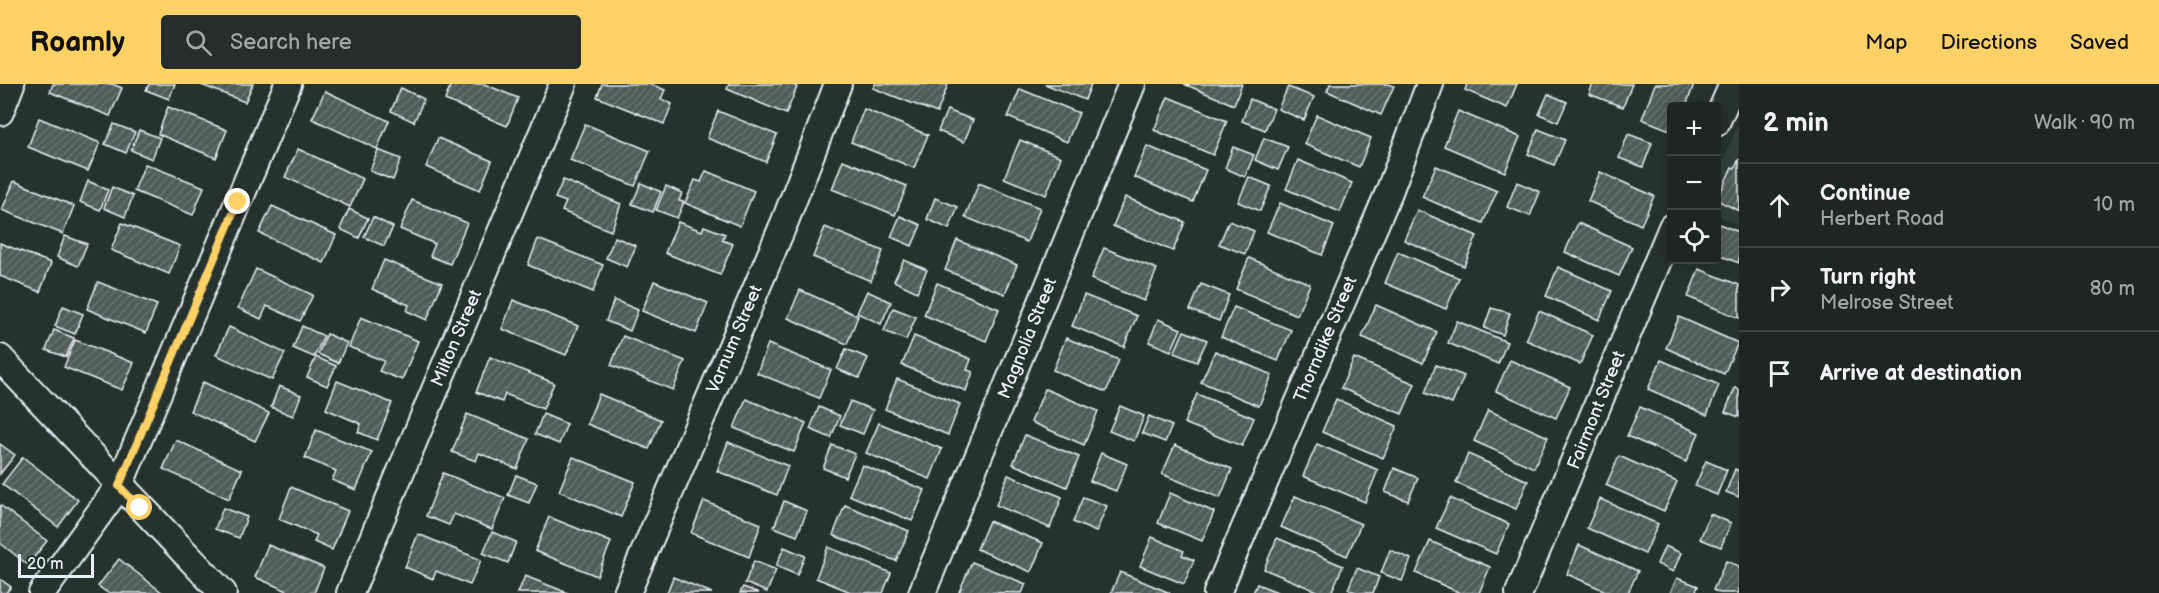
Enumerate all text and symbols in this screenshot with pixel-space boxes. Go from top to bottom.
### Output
search box [161,15,581,69]
text: Roamly [30,26,125,59]
icon: search [182,26,215,59]
text: Search here [230,29,352,56]
text: Map [1865,30,1908,55]
text: Directions [1941,30,2037,55]
text: Saved [2070,30,2129,55]
map controls [1667,102,1721,264]
button: + [1667,102,1721,156]
text: 2 min [1763,108,1829,139]
text: Walk · 90 m [2034,111,2135,135]
button: − [1667,156,1721,210]
text: Continue [1820,180,1910,207]
route end [224,188,250,214]
icon: ahead [1763,189,1796,222]
text: 10 m [2094,193,2135,217]
text: Herbert Road [1820,207,1944,231]
button: locate [1667,210,1721,264]
text: Turn right [1820,264,1916,291]
street label: Thorndike Street [1289,273,1362,405]
icon: right [1763,273,1796,306]
street label: Magnolia Street [994,274,1062,402]
text: 80 m [2090,277,2135,301]
street label: Varnum Street [702,282,767,396]
street label: Milton Street [427,286,486,390]
text: Melrose Street [1820,291,1953,315]
street label: Fairmont Street [1563,347,1630,472]
icon: arrive [1763,357,1796,390]
text: Arrive at destination [1820,360,2022,387]
route start [126,494,152,520]
scale bar [18,551,94,578]
text: 20 m [27,555,63,574]

